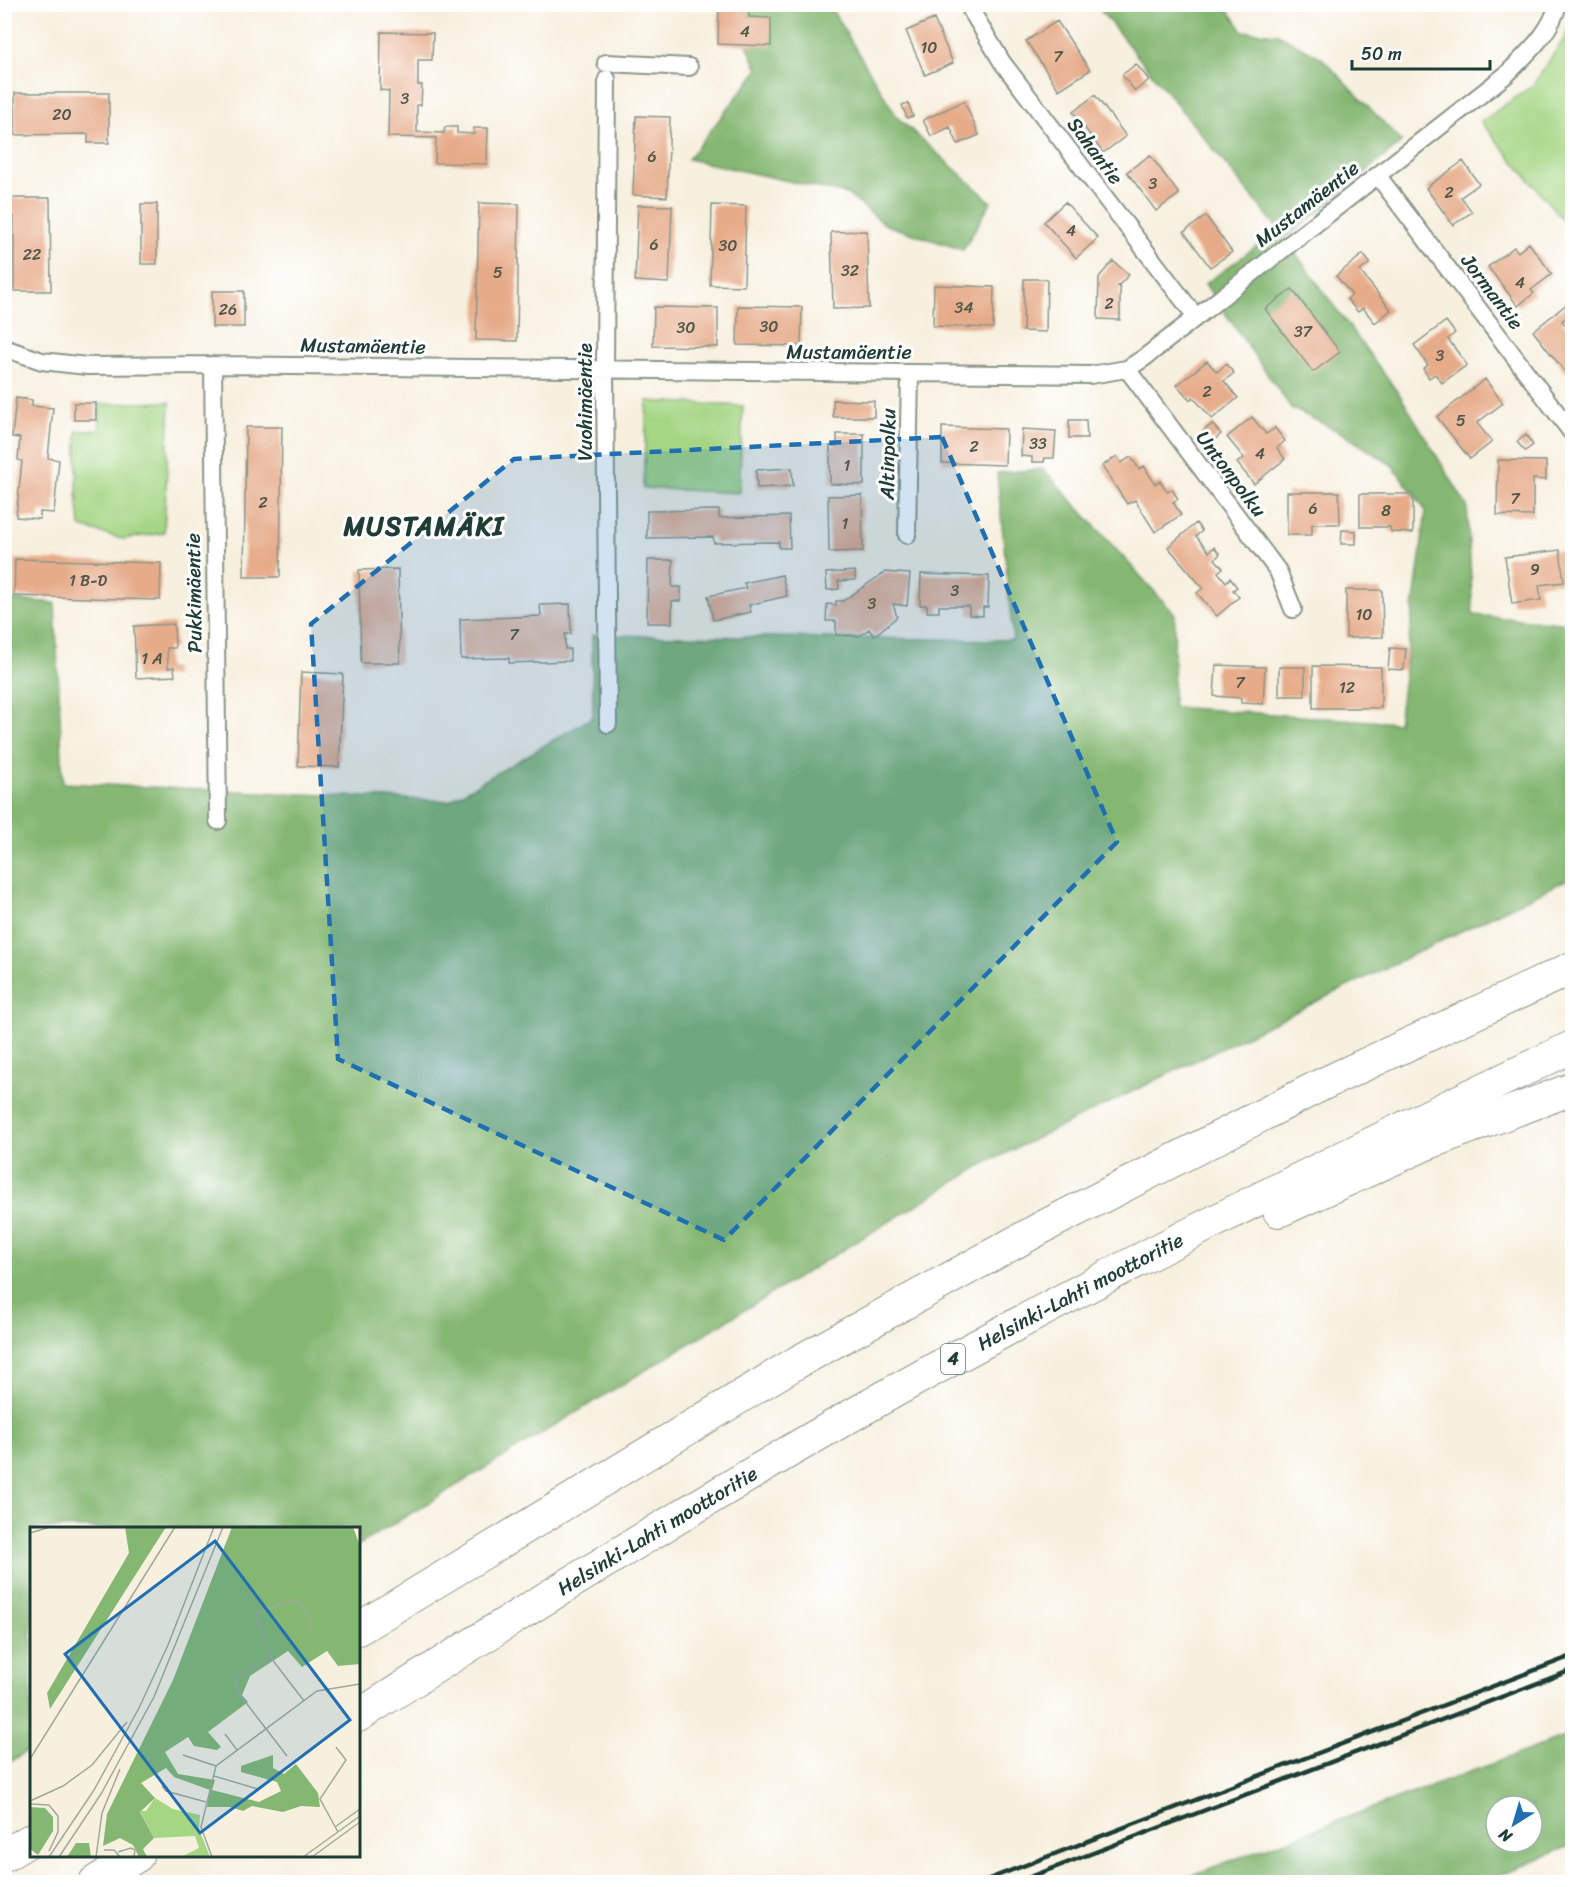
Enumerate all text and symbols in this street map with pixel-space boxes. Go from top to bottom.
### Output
house number: 4 [740,17,750,46]
house number: 10 [921,33,937,62]
scale bar [1352,33,1490,71]
text: 50 m [1361,38,1402,70]
house number: 7 [1053,42,1063,71]
house number: 3 [401,84,410,113]
house number: 20 [52,100,72,129]
street label: Sahantie [1058,109,1132,193]
house number: 6 [647,142,657,171]
street label: Mustamäentie [1247,152,1367,256]
house number: 3 [1149,169,1158,198]
house number: 2 [1444,178,1454,207]
house number: 4 [1066,216,1076,245]
house number: 6 [649,230,659,259]
house number: 30 [719,231,737,260]
house number: 22 [23,240,41,269]
street label: Jormantie [1451,245,1533,338]
house number: 32 [841,256,859,285]
house number: 5 [493,258,503,287]
house number: 4 [1515,268,1525,297]
house number: 2 [1104,289,1114,318]
house number: 34 [955,293,973,322]
house number: 26 [219,295,237,324]
house number: 30 [760,312,778,341]
house number: 30 [677,313,695,342]
house number: 37 [1294,317,1313,346]
street label: Mustamäentie [300,327,426,365]
street label: Mustamäentie [786,335,912,370]
house number: 3 [1436,341,1445,370]
street label: Vuohimäentie [568,343,603,461]
house number: 2 [1202,377,1212,406]
house number: 5 [1456,406,1466,435]
street label: Altinpolku [870,408,906,501]
street label: Untonpolku [1186,423,1276,525]
house number: 33 [1029,429,1047,458]
house number: 2 [969,432,979,461]
house number: 4 [1255,439,1265,468]
house number: 1 [844,451,851,480]
house number: 7 [1510,484,1520,513]
house number: 2 [258,488,268,517]
house number: 6 [1308,494,1318,523]
house number: 8 [1381,496,1391,525]
district label: MUSTAMÄKI [342,503,506,549]
house number: 1 [842,509,849,538]
street label: Pukkimäentie [175,533,213,653]
house number: 9 [1530,555,1540,584]
house number: 1 B-D [69,566,107,595]
house number: 3 [951,576,960,605]
house number: 3 [868,589,877,618]
house number: 10 [1356,600,1372,629]
house number: 7 [509,620,519,649]
house number: 1 A [141,644,163,673]
house number: 7 [1235,668,1245,697]
house number: 12 [1339,673,1355,702]
street label: Helsinki-Lahti moottoritie [970,1222,1190,1360]
road number: 4 [941,1344,965,1374]
street label: Helsinki-Lahti moottoritie [550,1456,764,1605]
inset map [30,1527,360,1857]
north arrow [1484,1794,1544,1854]
text: N [1491,1820,1519,1851]

